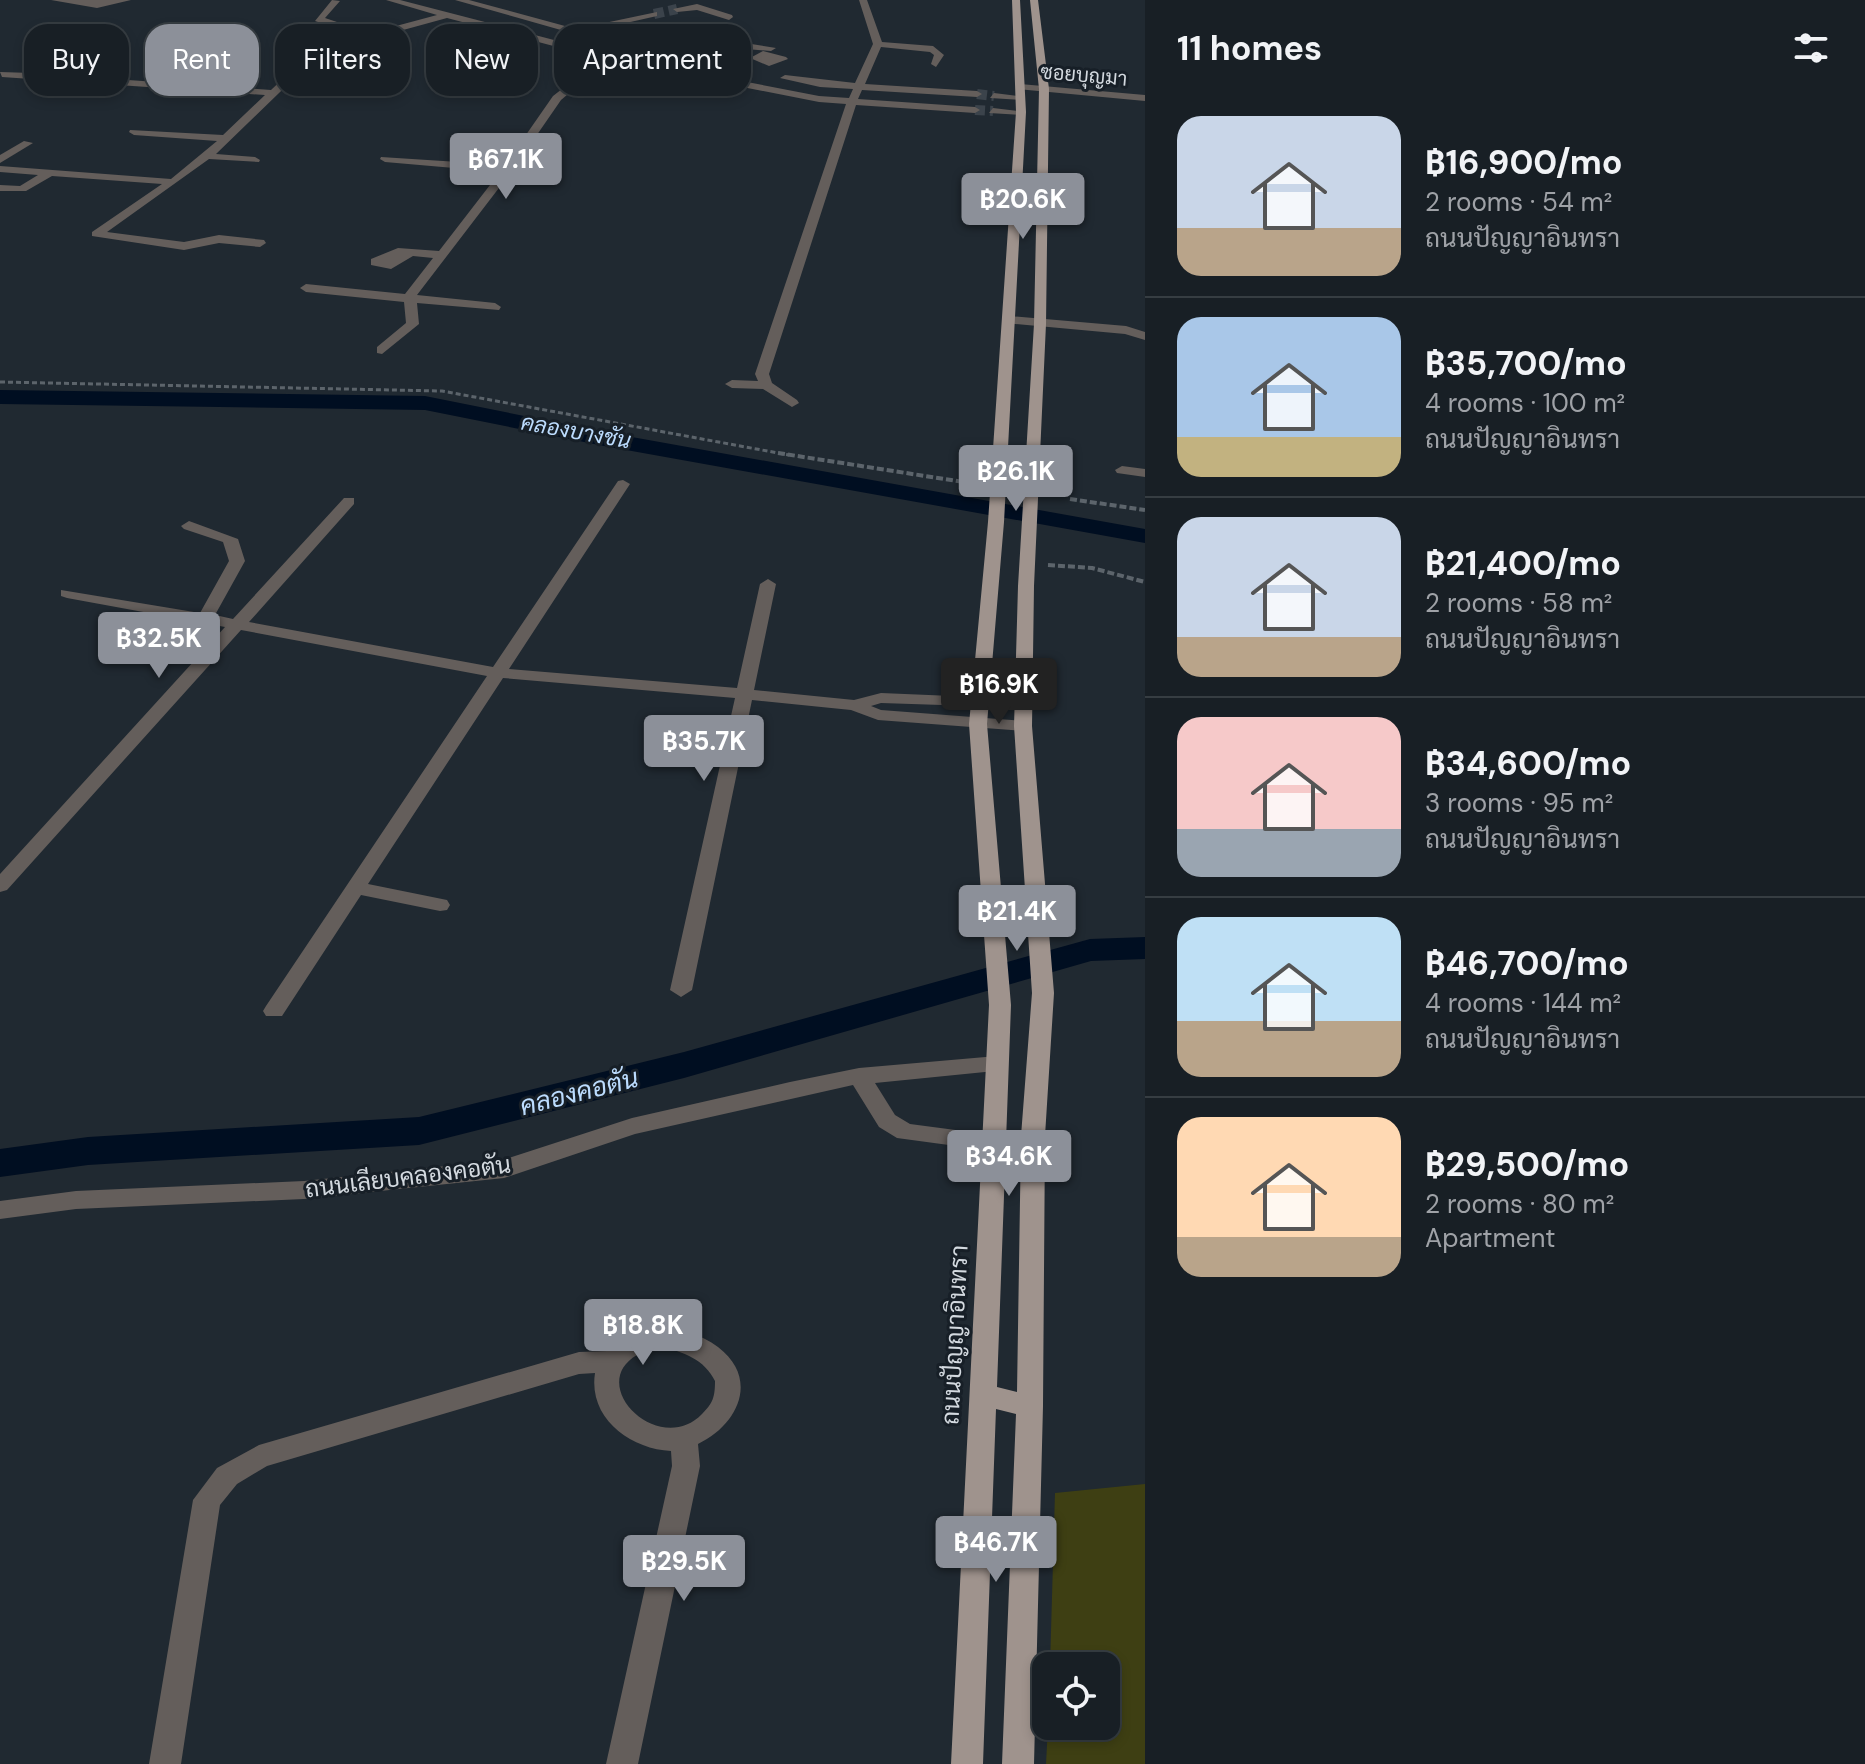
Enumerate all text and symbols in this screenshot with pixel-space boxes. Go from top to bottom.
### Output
chip: Buy [24,24,129,96]
chip: Rent [145,24,259,96]
chip: Filters [275,24,410,96]
chip: New [426,24,538,96]
chip: Apartment [554,24,751,96]
text: 11 homes [1177,26,1322,71]
icon: filters [1789,26,1833,70]
street label: ซอยบุญมา [1039,58,1128,93]
pin: ฿67.1K [441,133,571,201]
text: ฿16,900/mo [1425,140,1623,185]
text: ฿67.1K [468,142,544,176]
icon: home [1241,148,1337,244]
pin: ฿20.6K [958,173,1088,241]
text: ฿20.6K [979,182,1067,216]
text: 2 rooms · 54 m² [1425,185,1612,219]
text: ถนนปัญญาอินทรา [1425,221,1620,255]
text: ฿35,700/mo [1425,341,1627,386]
icon: home [1241,349,1337,445]
text: 4 rooms · 100 m² [1425,386,1625,420]
water label: คลองบางชัน [519,408,633,455]
text: ถนนปัญญาอินทรา [1425,422,1620,456]
pin: ฿26.1K [951,445,1081,513]
text: ฿26.1K [977,454,1055,488]
text: ฿21,400/mo [1425,541,1621,586]
icon: home [1241,549,1337,645]
text: 2 rooms · 58 m² [1425,586,1612,620]
pin: ฿32.5K [94,612,224,680]
text: ฿32.5K [116,621,202,655]
text: ถนนปัญญาอินทรา [1425,622,1620,656]
pin: ฿16.9K [934,658,1064,726]
text: ฿16.9K [959,667,1039,701]
pin: ฿35.7K [639,715,769,783]
text: ฿35.7K [662,724,746,758]
text: ฿34,600/mo [1425,741,1631,786]
icon: home [1241,749,1337,845]
text: 3 rooms · 95 m² [1425,786,1613,820]
text: ถนนปัญญาอินทรา [1425,822,1620,856]
pin: ฿21.4K [952,885,1082,953]
text: ฿21.4K [977,894,1057,928]
text: ฿46,700/mo [1425,941,1629,986]
icon: home [1241,949,1337,1045]
text: 4 rooms · 144 m² [1425,986,1621,1020]
text: ถนนปัญญาอินทรา [1425,1022,1620,1056]
water label: คลองคอตัน [516,1061,642,1123]
pin: ฿34.6K [944,1130,1074,1198]
text: ฿34.6K [965,1139,1053,1173]
text: ฿29,500/mo [1425,1142,1629,1187]
street label: ถนนเลียบคลองคอตัน [303,1149,513,1204]
icon: home [1241,1149,1337,1245]
text: 2 rooms · 80 m² [1425,1187,1614,1221]
text: Apartment [1425,1221,1556,1255]
street label: ถนนปัญญาอินทรา [934,1244,975,1426]
pin: ฿18.8K [578,1299,708,1367]
text: ฿18.8K [602,1308,684,1342]
pin: ฿46.7K [931,1516,1061,1584]
text: ฿46.7K [954,1525,1038,1559]
pin: ฿29.5K [619,1535,749,1603]
text: ฿29.5K [641,1544,727,1578]
map controls [1032,1652,1120,1740]
button: locate [1032,1652,1120,1740]

